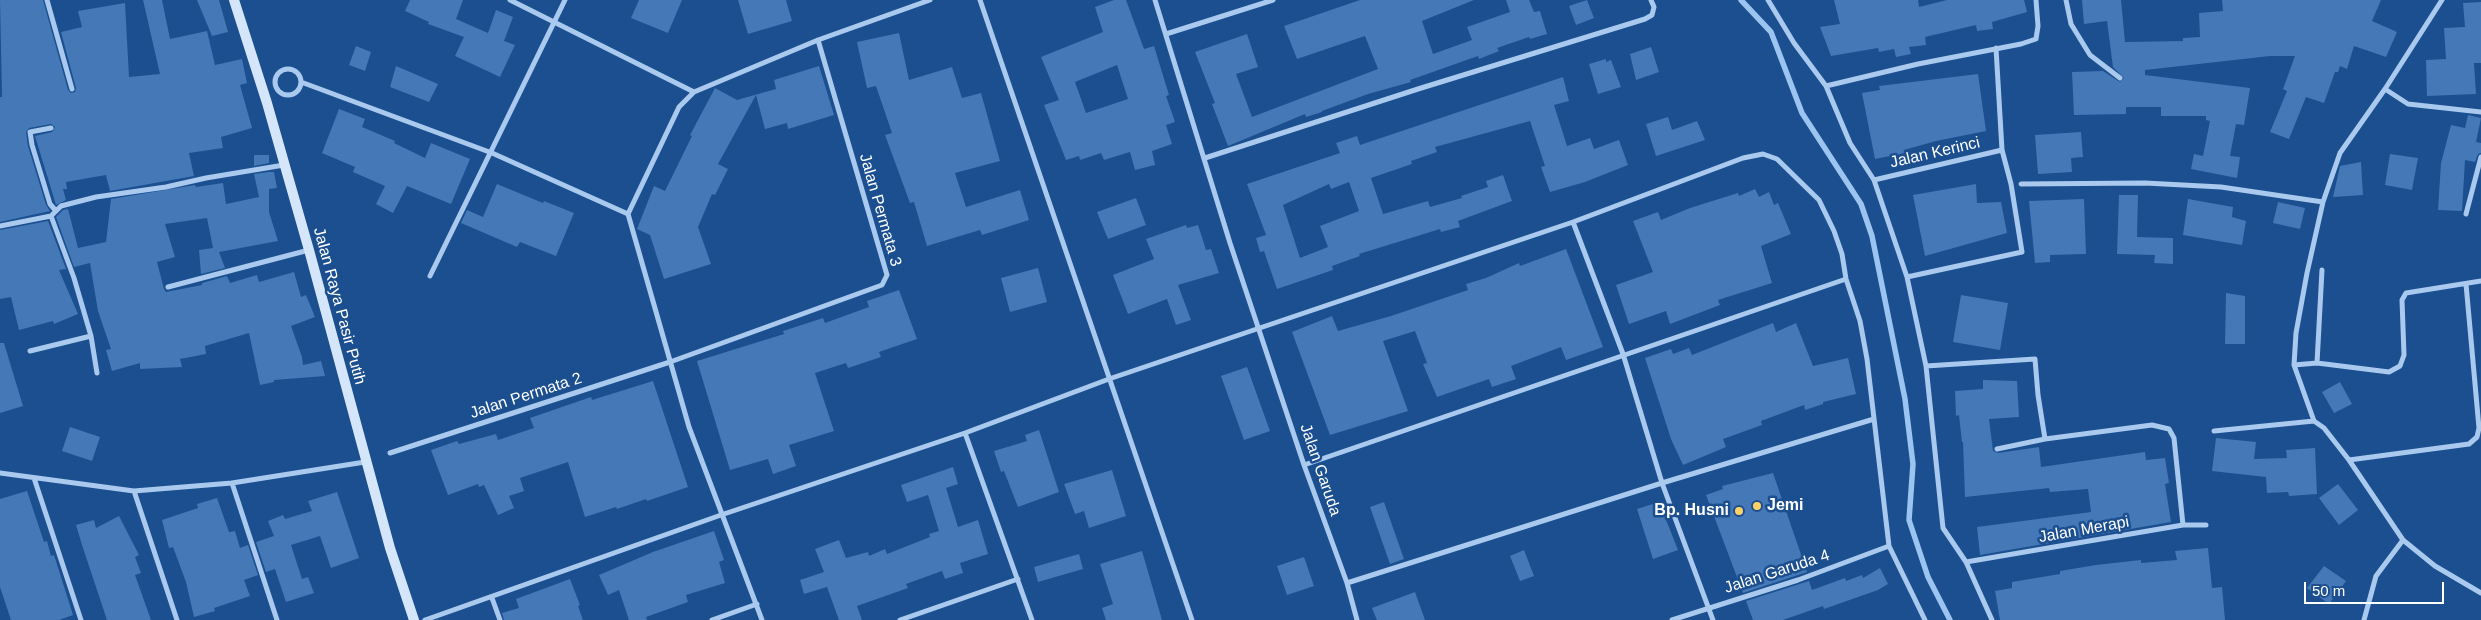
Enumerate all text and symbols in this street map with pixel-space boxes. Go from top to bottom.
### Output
street label: Jalan Kerinci [1888,133,1982,173]
street label: Jalan Permata 3 [855,151,905,269]
street label: Jalan Raya Pasir Putih [309,225,369,387]
street label: Jalan Permata 2 [468,369,584,423]
street label: Jalan Garuda [1295,421,1345,519]
place label: Jemi [1767,496,1803,516]
marker: Jemi [1751,500,1763,512]
place label: Bp. Husni [1654,501,1729,521]
marker: Bp. Husni [1733,505,1745,517]
street label: Jalan Merapi [2037,513,2131,547]
street label: Jalan Garuda 4 [1722,546,1832,598]
scale bar [2306,572,2446,604]
text: 50 m [2312,582,2345,599]

